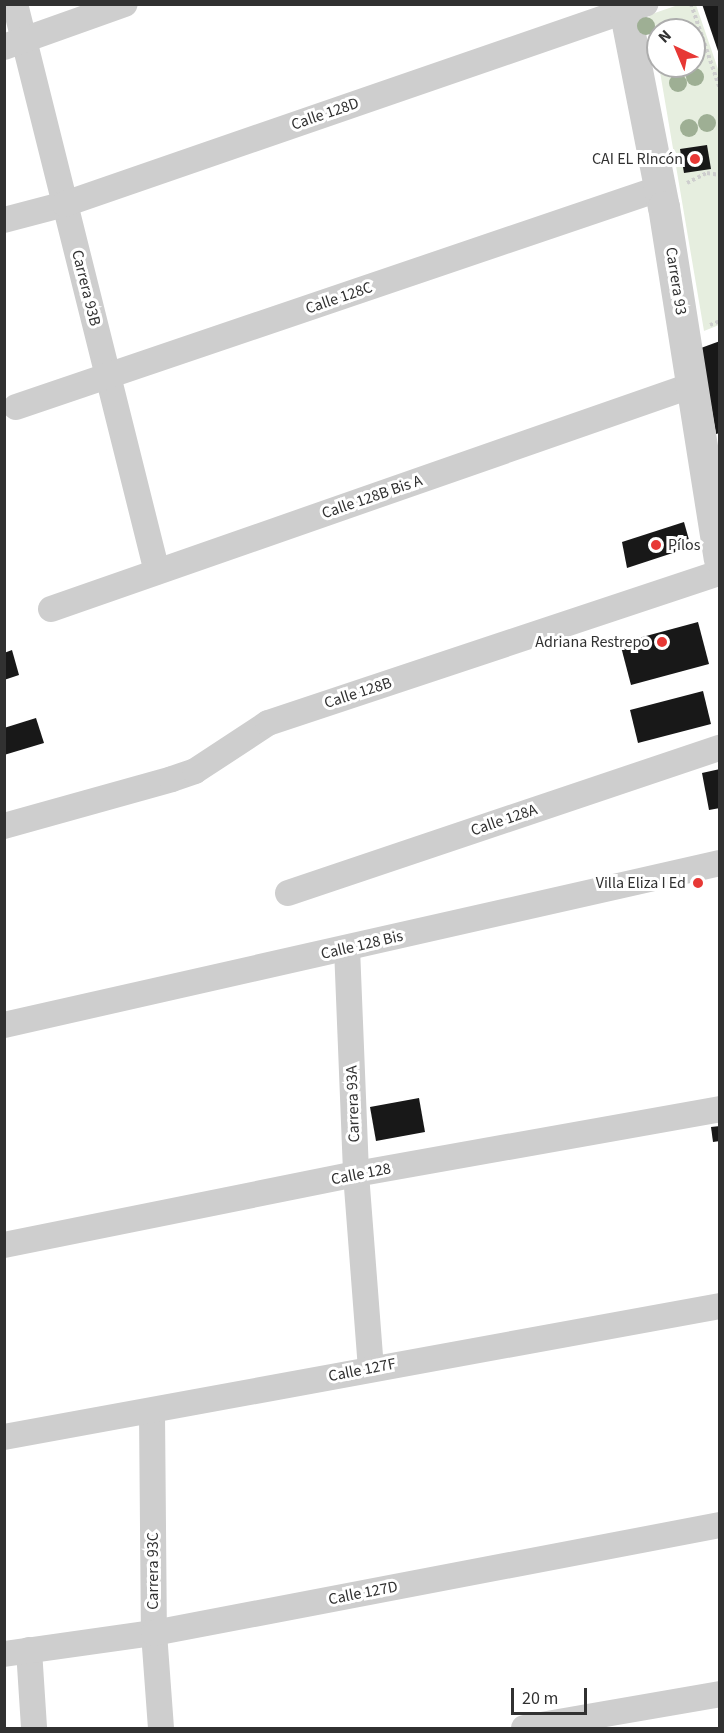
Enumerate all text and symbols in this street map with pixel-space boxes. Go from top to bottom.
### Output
north arrow [646,18,706,78]
text: N [653,25,676,48]
street label: Calle 128D [289,93,361,135]
place label: CAI EL RIncón [592,149,683,169]
marker: CAI EL RIncón [688,152,702,166]
street label: Carrera 93 [661,246,691,316]
street label: Carrera 93B [67,248,105,328]
street label: Calle 128C [303,278,375,318]
street label: Calle 128B Bis A [319,471,425,523]
place label: Pílos [668,535,700,555]
marker: Pílos [649,538,663,552]
place label: Adriana Restrepo [535,632,650,652]
marker: Adriana Restrepo [655,635,669,649]
street label: Calle 128B [322,673,394,713]
street label: Calle 128A [468,800,540,840]
place label: Villa Eliza I Ed [596,873,686,893]
marker: Villa Eliza I Ed [691,876,705,890]
street label: Calle 128 Bis [319,926,405,964]
street label: Carrera 93A [342,1065,364,1143]
street label: Calle 128 [330,1159,392,1189]
street label: Calle 127F [327,1354,397,1386]
street label: Carrera 93C [143,1532,163,1610]
street label: Calle 127D [327,1577,399,1609]
scale bar [514,1676,590,1714]
text: 20 m [522,1686,558,1711]

